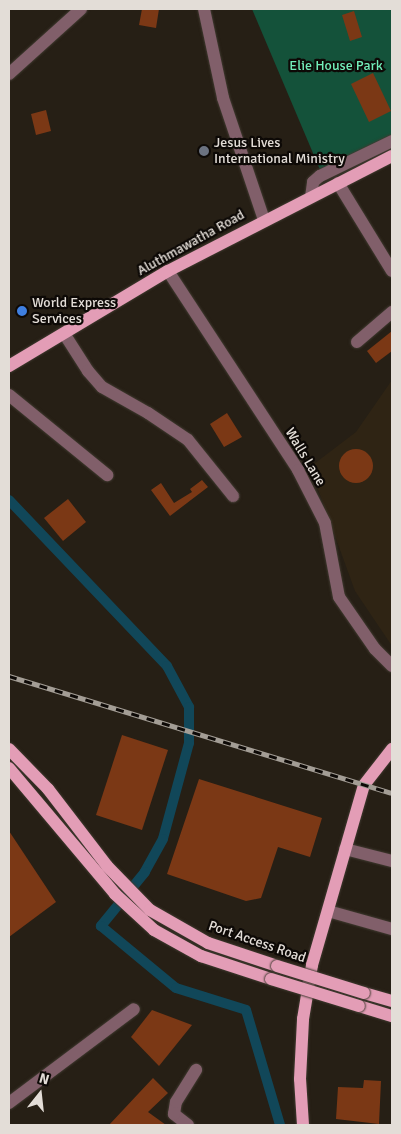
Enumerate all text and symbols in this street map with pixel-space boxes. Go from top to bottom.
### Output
park label: Elie House Park [289,58,383,74]
place label: Jesus Lives International Ministry [214,135,345,168]
marker: Jesus Lives International Ministry [198,145,210,157]
street label: Aluthmawatha Road [134,207,248,279]
place label: World Express Services [32,295,116,328]
marker: World Express Services [16,305,28,317]
street label: Walls Lane [281,425,329,489]
street label: Port Access Road [206,917,308,967]
north arrow [15,1069,65,1119]
text: N [37,1070,51,1089]

